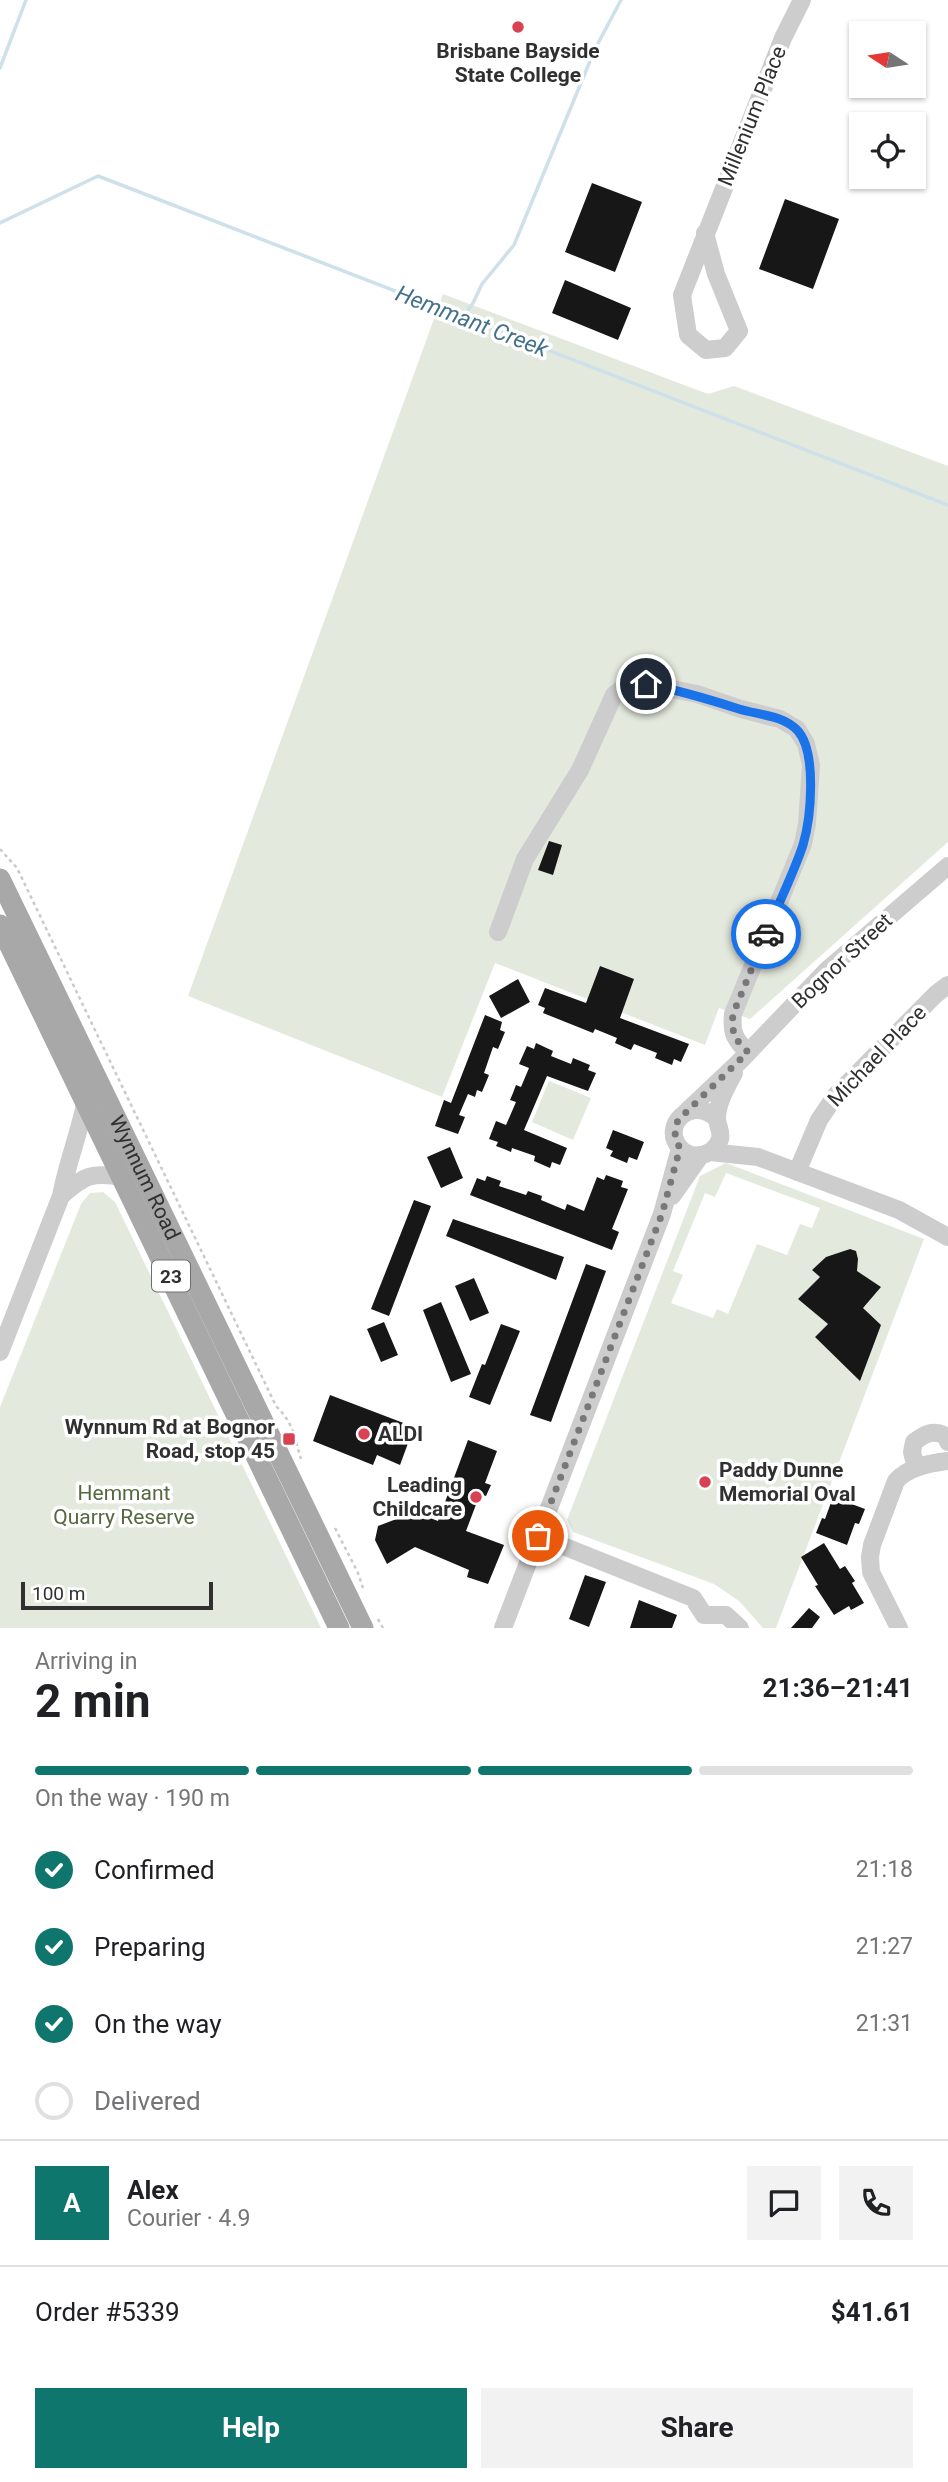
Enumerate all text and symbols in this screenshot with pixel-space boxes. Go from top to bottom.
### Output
marker: Brisbane Bayside State College [510,19,526,35]
north arrow [849,21,926,98]
map controls [849,21,926,189]
place label: Brisbane Bayside State College [436,39,600,87]
street label: Millenium Place [713,43,791,189]
button: locate [849,112,926,189]
water label: Hemmant Creek [392,280,553,363]
pin [616,654,676,714]
icon: home [627,665,665,703]
courier [731,899,801,969]
street label: Bognor Street [787,908,897,1013]
icon: car [747,915,785,953]
street label: Michael Place [823,1001,931,1111]
street label: Wynnum Road [105,1112,185,1244]
road number: 23 [152,1260,190,1292]
place label: Wynnum Rd at Bognor Road, stop 45 [65,1415,275,1463]
place label: ALDI [378,1422,423,1446]
marker: ALDI [356,1426,372,1442]
marker: Wynnum Rd at Bognor Road, stop 45 [281,1431,297,1447]
place label: Paddy Dunne Memorial Oval [719,1458,856,1506]
place label: Leading Childcare [373,1473,462,1521]
marker: Paddy Dunne Memorial Oval [697,1474,713,1490]
park label: Hemmant Quarry Reserve [53,1481,195,1529]
marker: Leading Childcare [468,1489,484,1505]
pin [508,1506,568,1566]
icon: bag [519,1517,557,1555]
scale bar [21,1579,214,1611]
text: 100 m [32,1582,85,1605]
text: Arriving in [35,1648,138,1675]
text: 21:36–21:41 [763,1673,913,1703]
text: 2 min [35,1674,151,1728]
text: On the way · 190 m [35,1785,230,1812]
icon: check [35,1851,73,1889]
text: Confirmed [94,1855,215,1885]
text: 21:18 [856,1856,913,1883]
icon: check [35,1928,73,1966]
text: Preparing [94,1932,206,1962]
text: 21:27 [856,1933,913,1960]
icon: check [35,2005,73,2043]
text: On the way [94,2009,222,2039]
text: 21:31 [856,2010,913,2037]
text: Delivered [94,2086,201,2116]
button: chat [747,2166,821,2240]
button: phone [839,2166,913,2240]
text: Alex [127,2175,179,2205]
text: A [63,2188,81,2218]
text: Courier · 4.9 [127,2205,250,2232]
text: Order #5339 [35,2297,180,2327]
text: $41.61 [831,2297,913,2327]
button: Help [35,2388,467,2468]
button: Share [481,2388,913,2468]

